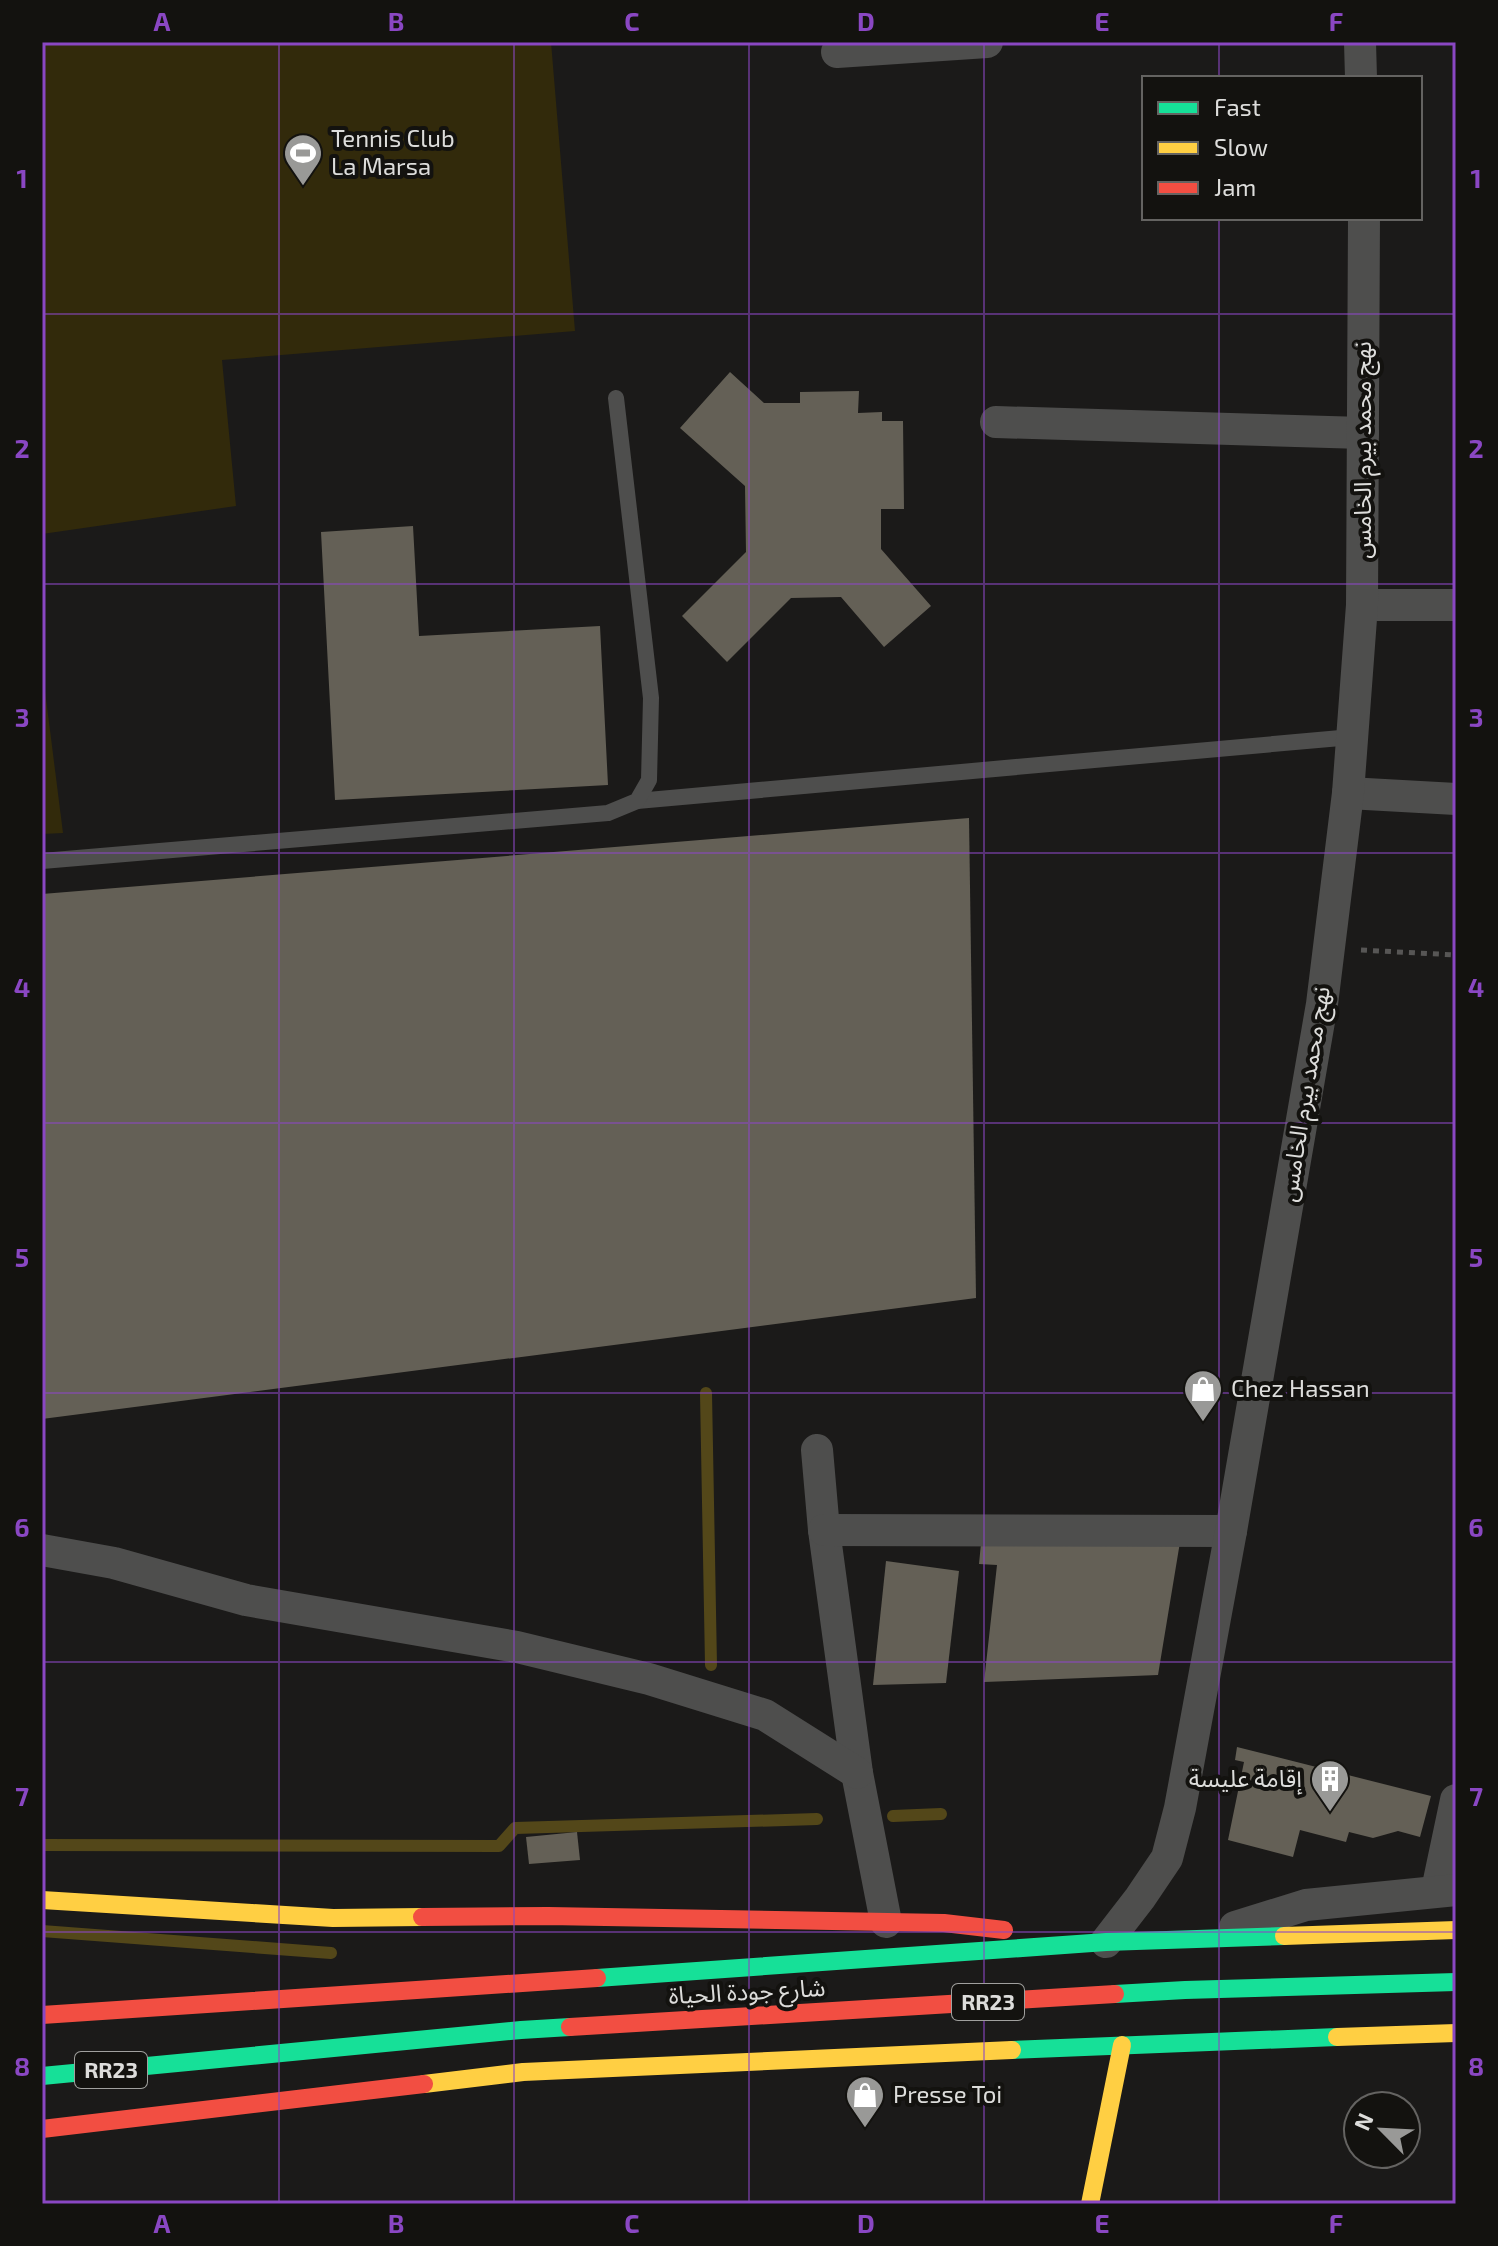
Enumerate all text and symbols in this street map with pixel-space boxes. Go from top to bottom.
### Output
text: A [154,5,171,36]
text: B [388,5,404,36]
text: C [624,5,640,36]
text: D [857,5,875,36]
text: E [1094,5,1110,36]
text: F [1329,5,1343,36]
legend [1142,76,1422,220]
text: Fast [1214,92,1261,121]
place label: Tennis Club La Marsa [331,123,455,180]
sports icon: Tennis Club La Marsa [282,132,324,187]
text: Slow [1214,132,1268,161]
text: 1 [16,162,28,193]
text: 1 [1470,162,1482,193]
text: Jam [1214,172,1256,201]
street label: نهج محمد بيرم الخامس [1347,341,1381,559]
text: 2 [14,432,30,463]
text: 2 [1468,432,1484,463]
text: 3 [15,701,29,732]
text: 3 [1469,701,1483,732]
text: 4 [14,971,30,1002]
text: 4 [1468,971,1484,1002]
street label: نهج محمد بيرم الخامس [1272,984,1340,1204]
text: 5 [15,1241,29,1272]
text: 5 [1469,1241,1483,1272]
shop icon: Chez Hassan [1182,1368,1224,1423]
place label: Chez Hassan [1231,1373,1370,1402]
text: 6 [14,1511,30,1542]
text: 6 [1468,1511,1484,1542]
building icon: إقامة عليسة [1309,1758,1351,1813]
place label: إقامة عليسة [1189,1763,1303,1795]
text: 7 [15,1780,29,1811]
text: 7 [1469,1780,1483,1811]
street label: شارع جودة الحياة [668,1972,826,2013]
road number: RR23 [952,1984,1024,2020]
text: 8 [14,2050,30,2081]
text: 8 [1468,2050,1484,2081]
road number: RR23 [75,2052,147,2088]
shop icon: Presse Toi [844,2074,886,2129]
place label: Presse Toi [893,2079,1002,2108]
north arrow [1342,2090,1422,2170]
text: N [1348,2109,1378,2134]
text: A [154,2207,171,2238]
text: B [388,2207,404,2238]
text: C [624,2207,640,2238]
text: D [857,2207,875,2238]
text: E [1094,2207,1110,2238]
text: F [1329,2207,1343,2238]

